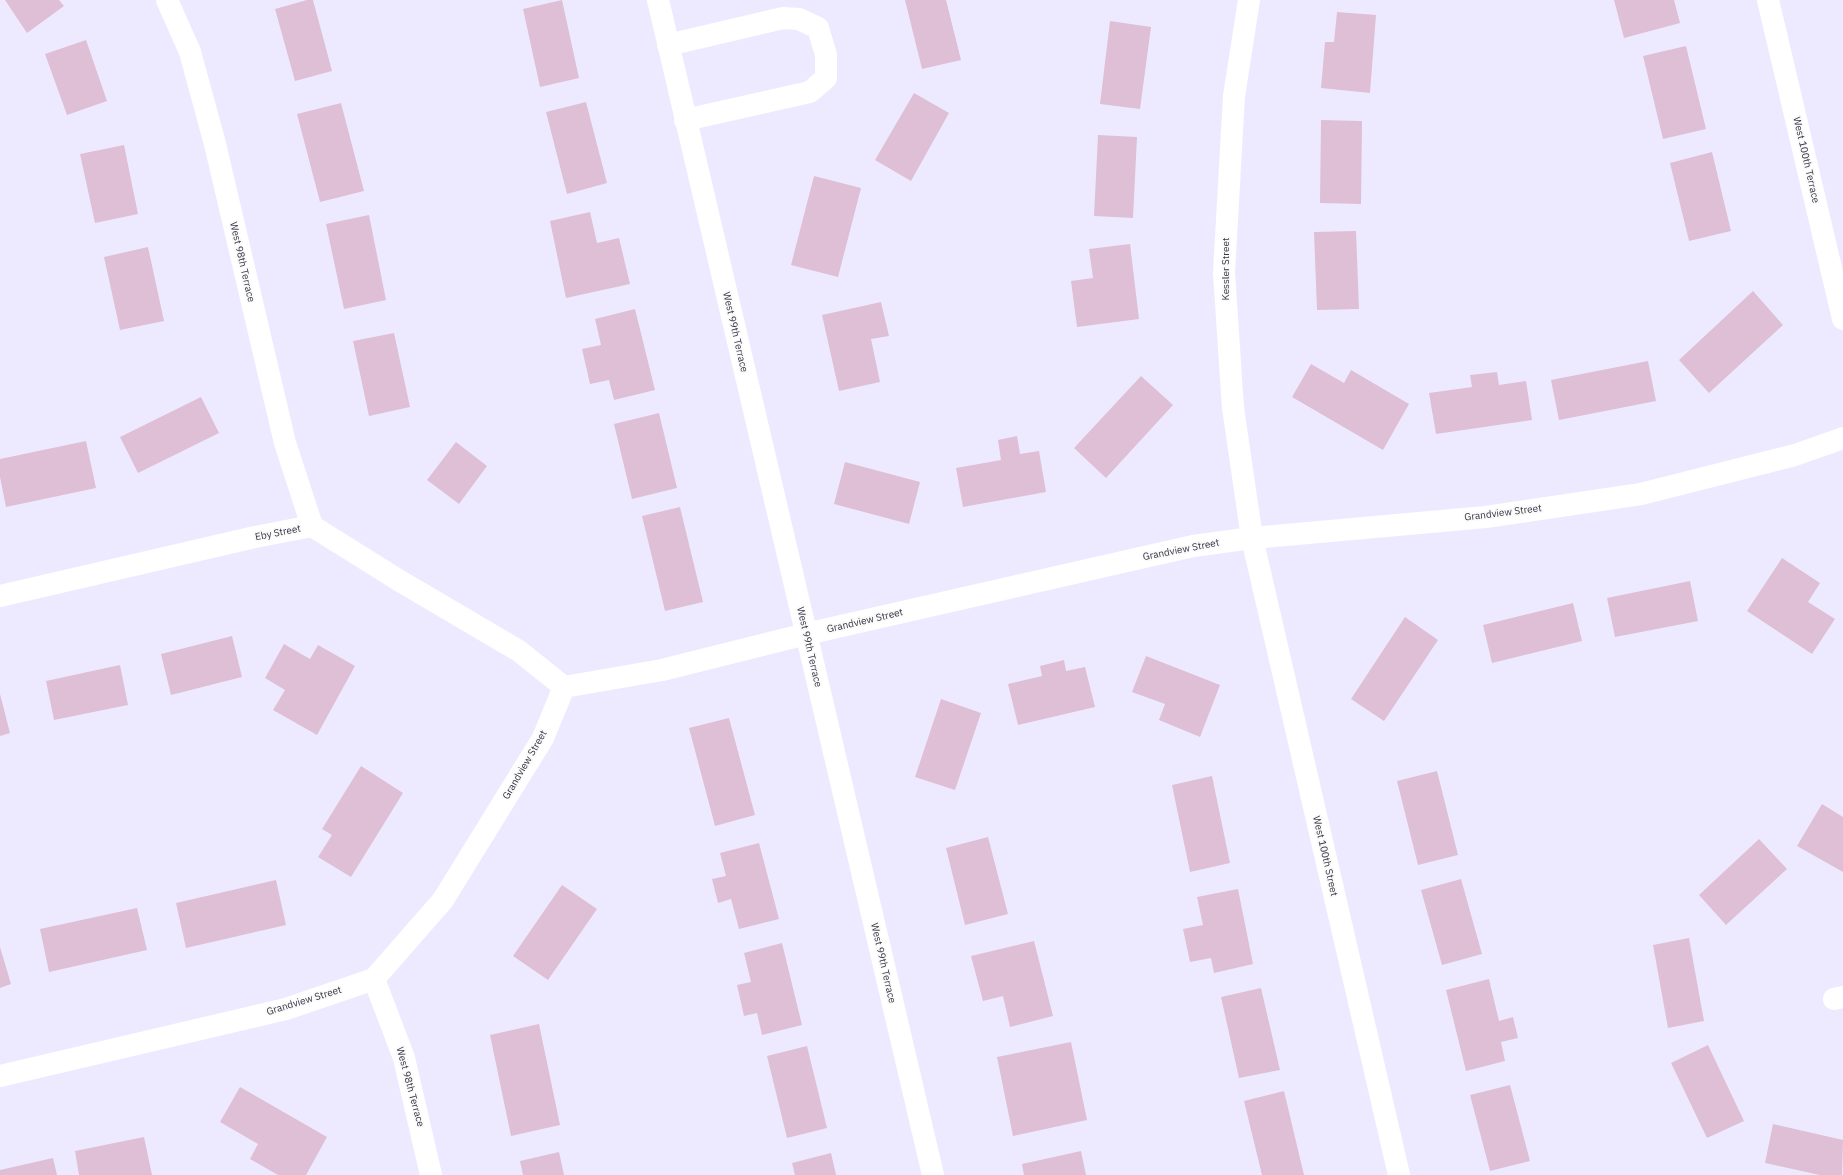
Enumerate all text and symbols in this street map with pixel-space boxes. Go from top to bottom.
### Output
street label: West 100th Terrace [1790,116,1822,204]
street label: West 98th Terrace [227,221,257,303]
street label: Kessler Street [1220,238,1232,300]
street label: West 99th Terrace [720,291,750,373]
street label: Grandview Street [1464,502,1542,524]
street label: Eby Street [254,523,302,543]
street label: Grandview Street [1142,537,1220,563]
street label: West 99th Terrace [794,606,824,688]
street label: Grandview Street [826,606,904,636]
street label: Grandview Street [500,728,550,802]
street label: West 100th Street [1310,815,1340,897]
street label: West 99th Terrace [868,922,898,1004]
street label: Grandview Street [265,984,343,1018]
street label: West 98th Terrace [394,1046,426,1128]

